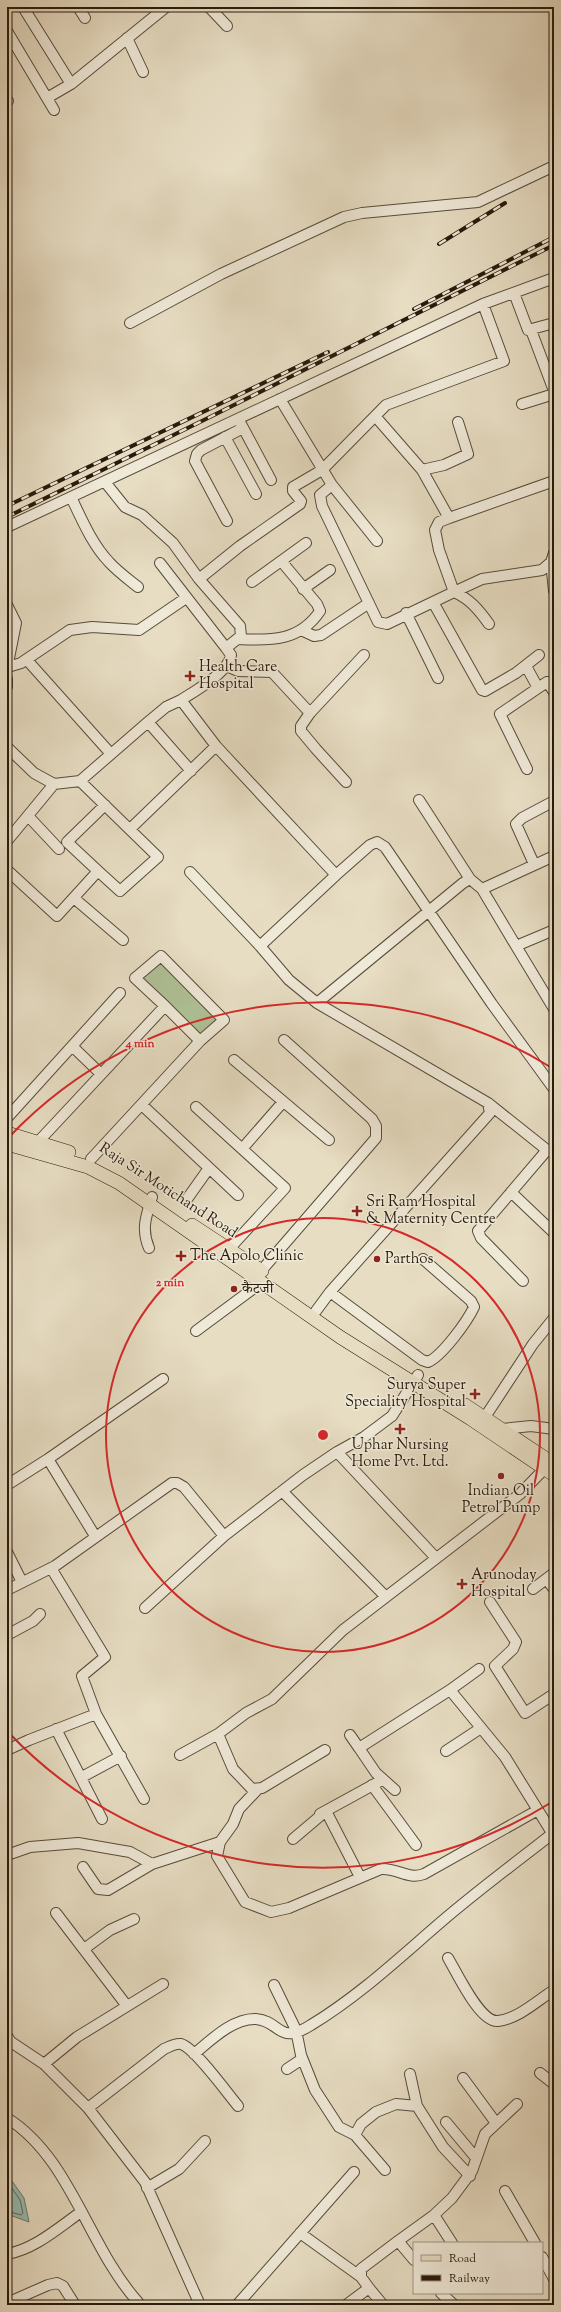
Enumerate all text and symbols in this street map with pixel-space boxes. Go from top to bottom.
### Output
place label: Health Care Hospital [199,657,277,695]
marker: Health Care Hospital [184,670,196,682]
text: 4 min [124,1035,155,1053]
street label: Raja Sir Motichand Road [95,1138,242,1244]
place label: Sri Ram Hospital & Maternity Centre [366,1192,496,1230]
marker: Sri Ram Hospital & Maternity Centre [351,1205,363,1217]
place label: The Apolo Clinic [190,1246,304,1267]
place label: Parthos [385,1249,434,1270]
marker: The Apolo Clinic [175,1250,187,1262]
marker: Parthos [372,1254,382,1264]
text: 2 min [156,1274,185,1292]
place label: कैटजी [241,1279,275,1300]
marker: कैटजी [229,1284,239,1294]
place label: Surya Super Speciality Hospital [345,1375,466,1413]
marker: Surya Super Speciality Hospital [469,1388,481,1400]
marker: Uphar Nursing Home Pvt. Ltd. [394,1423,406,1435]
centre of rings [316,1428,330,1442]
place label: Uphar Nursing Home Pvt. Ltd. [351,1435,449,1473]
marker: Indian Oil Petrol Pump [496,1471,506,1481]
place label: Indian Oil Petrol Pump [462,1481,540,1519]
place label: Arunoday Hospital [471,1565,537,1603]
marker: Arunoday Hospital [456,1578,468,1590]
legend [413,2242,543,2294]
text: Road [449,2250,476,2268]
text: Railway [449,2270,490,2288]

